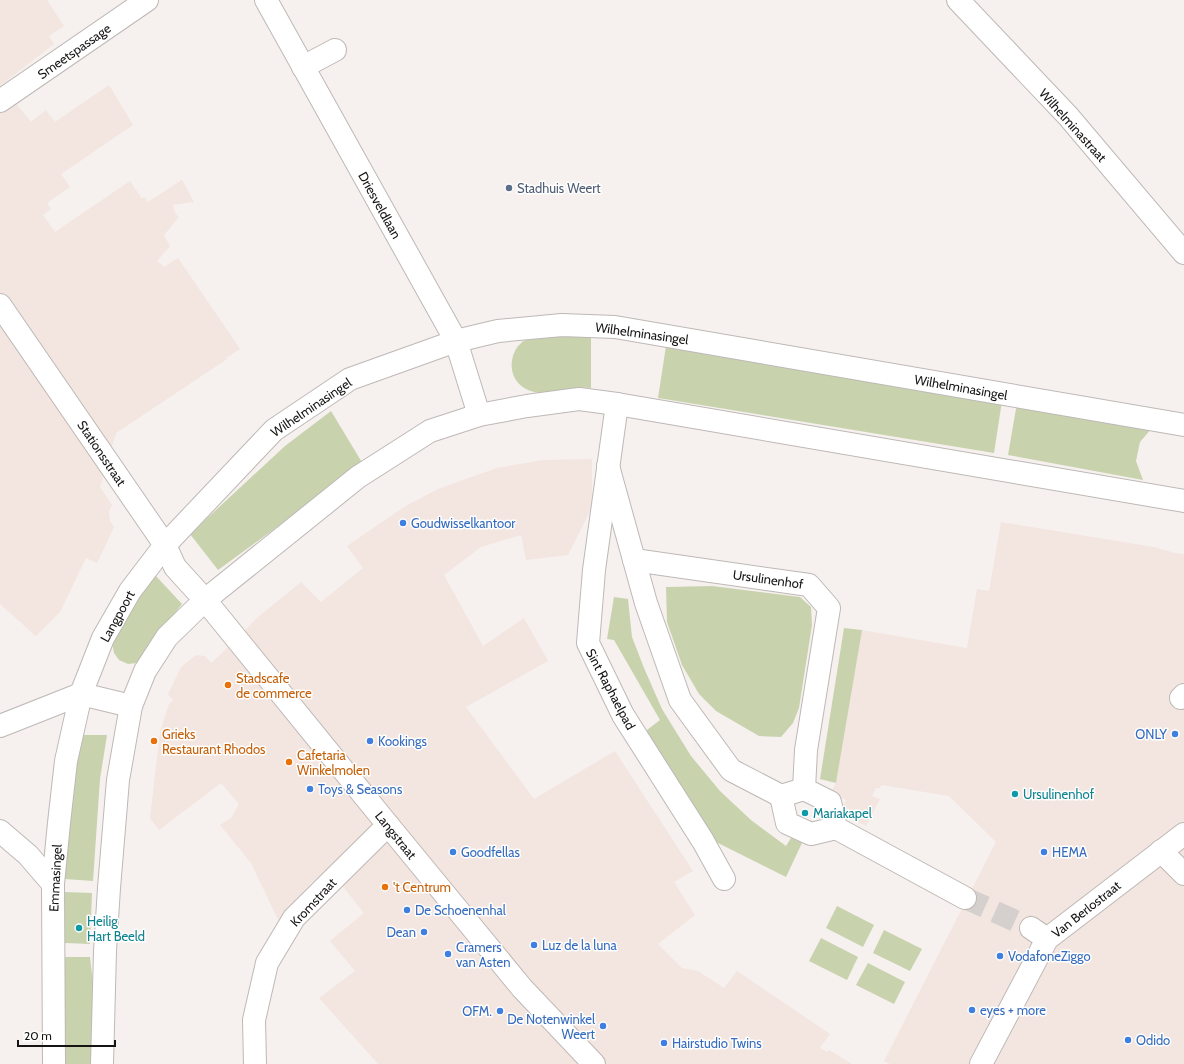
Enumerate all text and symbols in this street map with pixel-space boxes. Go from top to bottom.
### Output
street label: Smeetspassage [34,20,114,82]
street label: Wilhelminastraat [1036,85,1110,165]
street label: Driesveldlaan [355,169,405,241]
place label: Stadhuis Weert [517,180,601,196]
marker: Stadhuis Weert [504,183,514,193]
street label: Wilhelminasingel [594,319,690,347]
street label: Wilhelminasingel [913,371,1009,403]
street label: Wilhelminasingel [268,374,354,440]
street label: Stationsstraat [74,417,130,489]
place label: Goudwisselkantoor [411,515,516,531]
marker: Goudwisselkantoor [398,518,408,528]
street label: Ursulinenhof [732,566,805,592]
street label: Langpoort [96,587,138,645]
street label: Sint Raphaelpad [583,646,639,732]
place label: Stadscafe de commerce [236,670,312,701]
marker: Stadscafe de commerce [223,680,233,690]
place label: Grieks Restaurant Rhodos [162,726,266,757]
place label: ONLY [1135,726,1168,742]
marker: ONLY [1170,729,1180,739]
place label: Kookings [378,733,428,749]
marker: Grieks Restaurant Rhodos [149,736,159,746]
marker: Kookings [365,736,375,746]
place label: Cafetaria Winkelmolen [297,747,370,778]
marker: Cafetaria Winkelmolen [284,757,294,767]
place label: Toys & Seasons [318,781,403,797]
marker: Toys & Seasons [305,784,315,794]
place label: Ursulinenhof [1023,786,1095,802]
marker: Ursulinenhof [1010,789,1020,799]
place label: Mariakapel [813,805,872,821]
street label: Langstraat [372,808,421,863]
marker: Mariakapel [800,808,810,818]
street label: Emmasingel [45,844,65,912]
place label: Goodfellas [461,844,520,860]
place label: HEMA [1052,844,1087,860]
marker: Goodfellas [448,847,458,857]
marker: HEMA [1039,847,1049,857]
street label: Kromstraat [287,874,340,930]
street label: Van Berlostraat [1048,877,1124,941]
place label: 't Centrum [393,879,451,895]
marker: 't Centrum [380,882,390,892]
place label: De Schoenenhal [415,902,506,918]
marker: De Schoenenhal [402,905,412,915]
place label: Heilig Hart Beeld [87,913,145,944]
marker: Heilig Hart Beeld [74,923,84,933]
place label: Dean [386,924,416,940]
marker: Dean [419,927,429,937]
place label: Luz de la luna [542,937,617,953]
place label: Cramers van Asten [456,939,510,970]
marker: Luz de la luna [529,940,539,950]
place label: VodafoneZiggo [1008,948,1091,964]
marker: Cramers van Asten [443,949,453,959]
marker: VodafoneZiggo [995,951,1005,961]
place label: eyes + more [980,1002,1046,1018]
place label: OFM. [462,1003,492,1019]
marker: eyes + more [967,1005,977,1015]
marker: OFM. [495,1006,505,1016]
place label: De Notenwinkel Weert [507,1011,596,1042]
marker: De Notenwinkel Weert [598,1021,608,1031]
scale bar [18,1022,115,1048]
text: 20 m [24,1028,52,1043]
place label: Odido [1136,1032,1170,1048]
place label: Hairstudio Twins [672,1035,762,1051]
marker: Odido [1123,1035,1133,1045]
marker: Hairstudio Twins [659,1038,669,1048]

